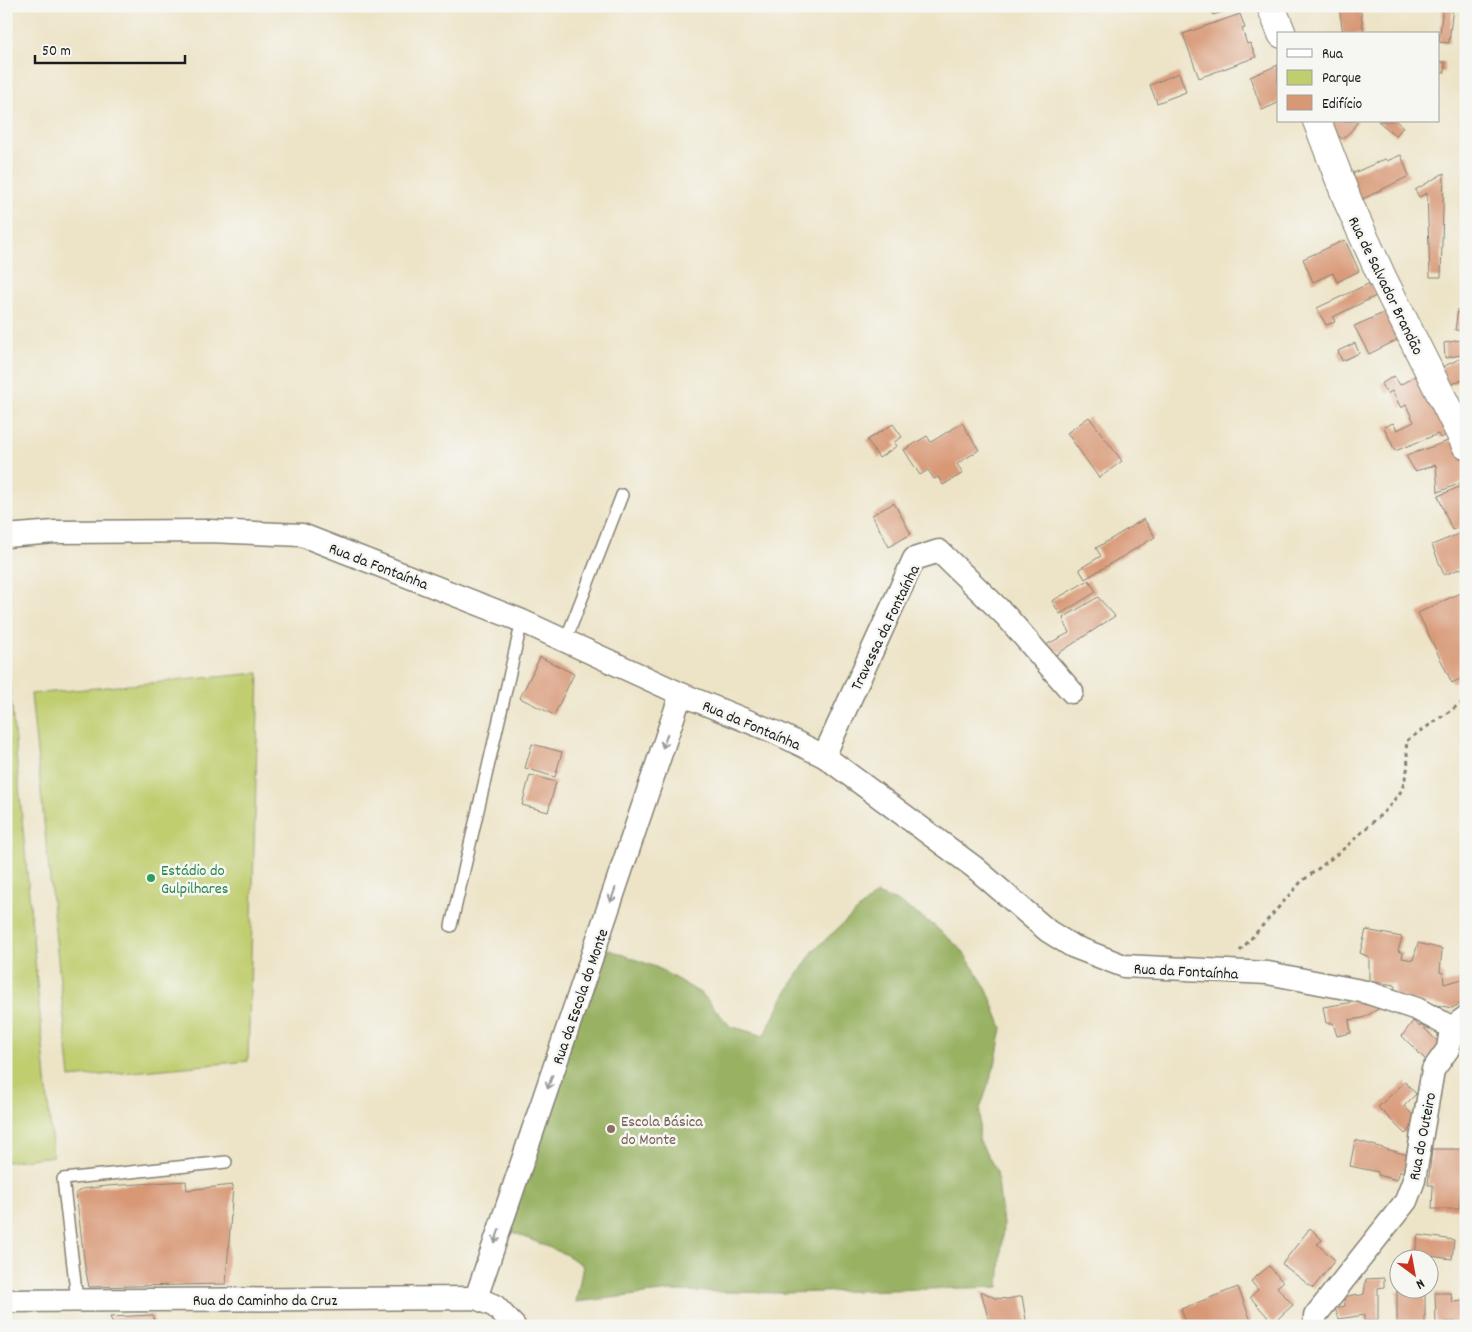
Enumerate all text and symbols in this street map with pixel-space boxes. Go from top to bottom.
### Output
scale bar [35,32,185,64]
legend [1277,32,1440,122]
text: 50 m [42,41,71,63]
text: Rua [1322,44,1344,66]
text: Parque [1322,68,1362,90]
text: Edifício [1322,94,1362,116]
street label: Rua de Salvador Brandão [1341,213,1428,359]
street label: Rua da Fontaínha [325,538,432,597]
street label: Travessa da Fontaínha [846,561,927,695]
street label: Rua da Fontaínha [698,695,804,758]
one-way arrow [660,732,669,748]
place label: Estádio do Gulpilhares [161,860,229,901]
marker: Estádio do Gulpilhares [145,872,157,884]
one-way arrow [608,886,617,902]
street label: Rua da Escola do Monte [547,926,615,1068]
street label: Rua da Fontaínha [1133,958,1239,987]
one-way arrow [544,1073,554,1089]
street label: Rua do Outeiro [1404,1091,1443,1182]
place label: Escola Básica do Monte [621,1111,703,1152]
marker: Escola Básica do Monte [605,1123,617,1135]
one-way arrow [492,1227,502,1243]
north arrow [1390,1250,1440,1300]
text: N [1412,1273,1428,1294]
street label: Rua do Caminho da Cruz [193,1290,337,1313]

